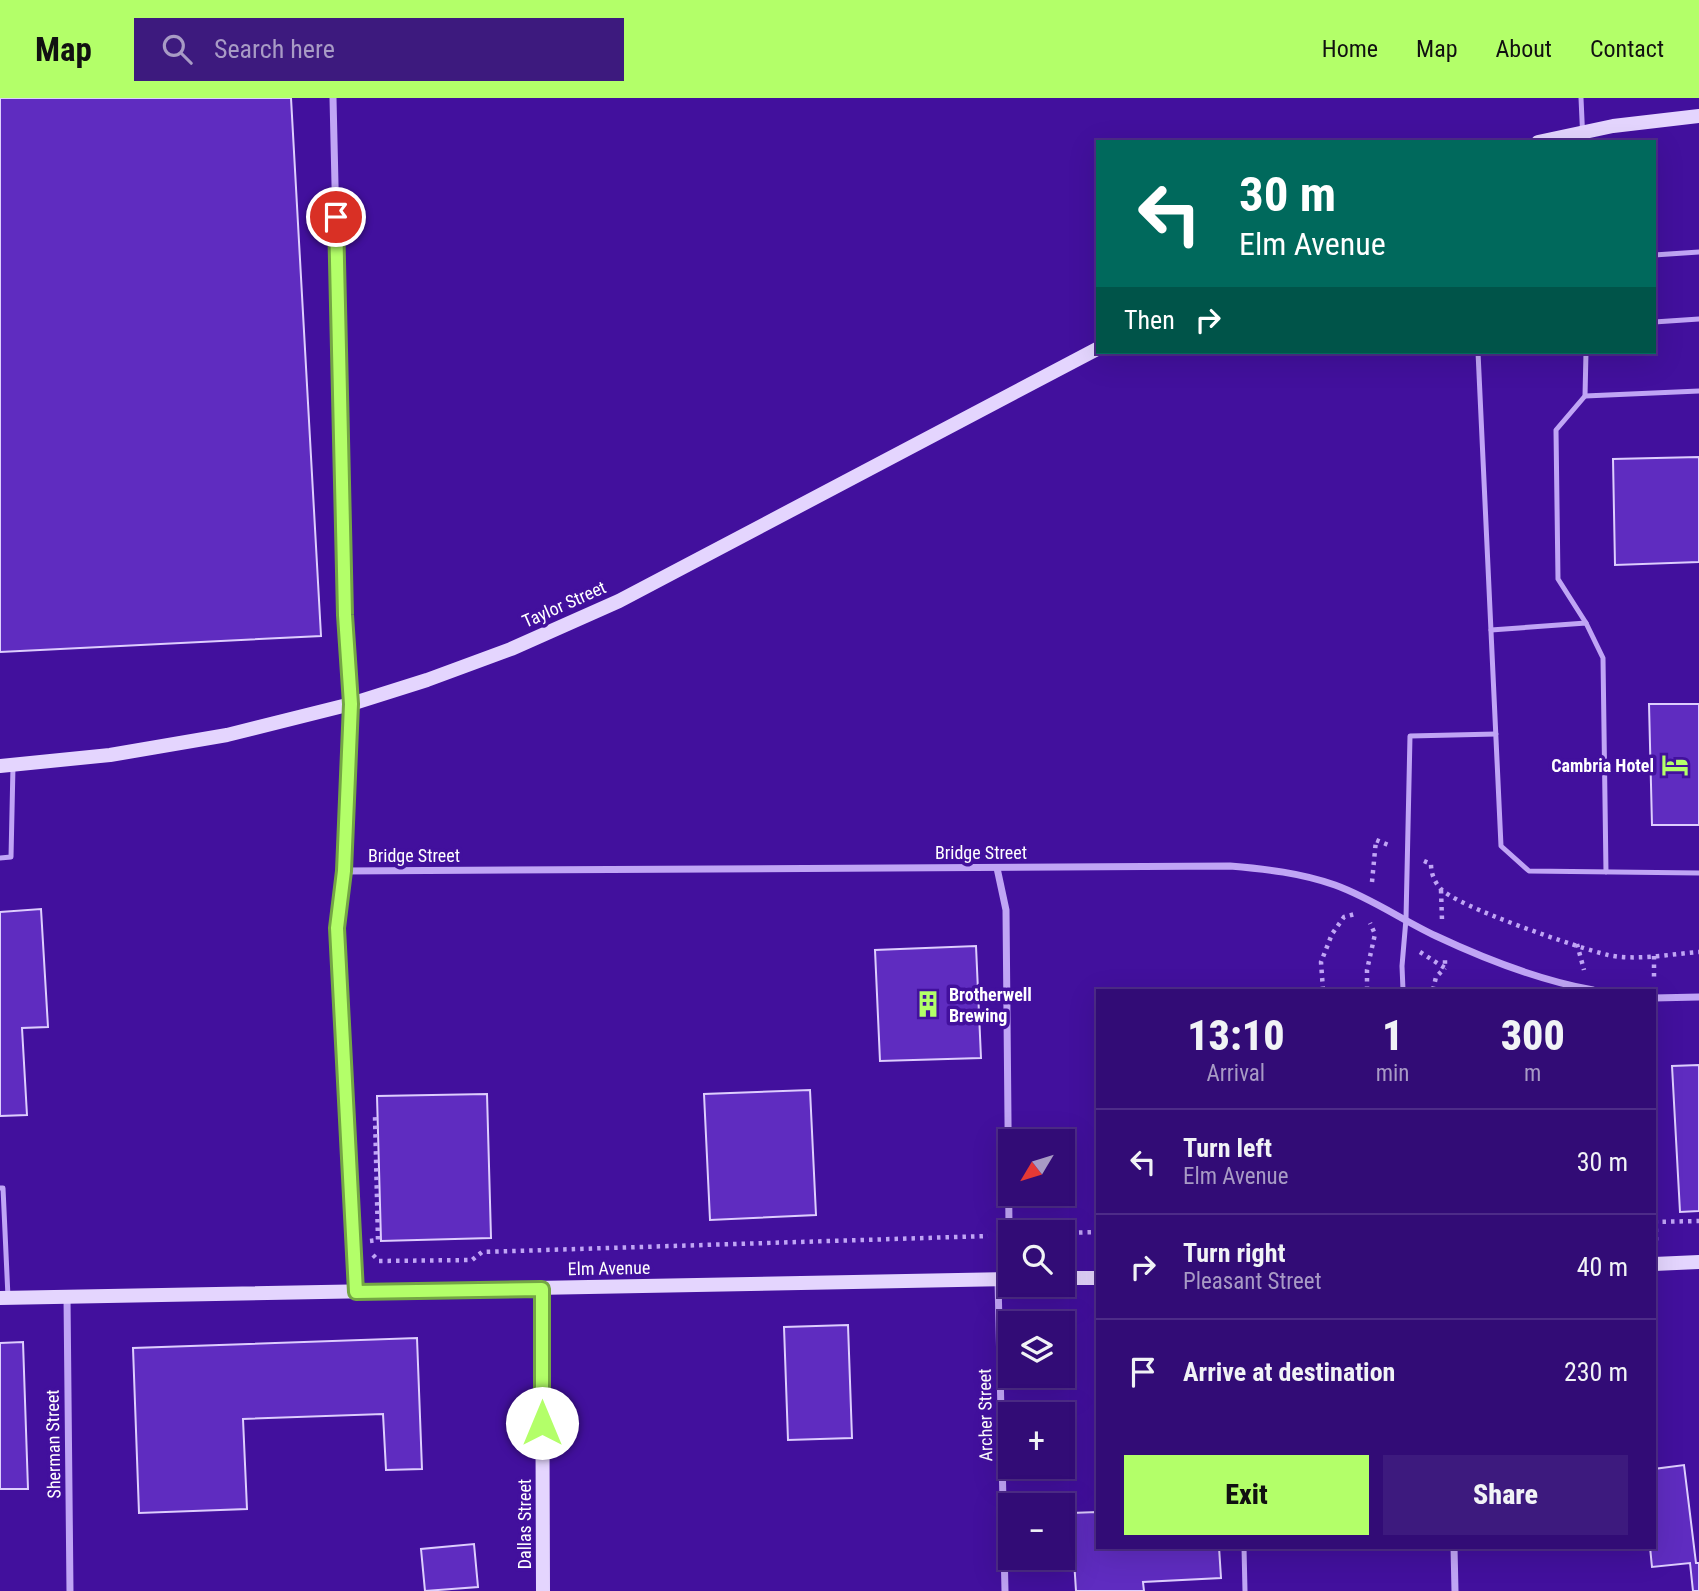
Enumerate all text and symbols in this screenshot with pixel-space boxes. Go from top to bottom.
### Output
search box [134,18,624,81]
text: Map [35,30,92,69]
icon: search [158,30,196,68]
text: Search here [214,34,335,64]
text: Home [1322,35,1378,63]
text: Map [1416,35,1458,63]
text: About [1496,35,1552,63]
text: Contact [1590,35,1664,63]
text: 30 m [1239,166,1336,223]
icon: left [1124,168,1215,259]
pin [306,187,366,247]
icon: arrive [317,198,355,236]
text: Elm Avenue [1239,225,1386,263]
icon: right [1189,301,1227,339]
text: Then [1124,305,1175,335]
street label: Taylor Street [519,576,609,632]
hotel icon: Cambria Hotel [1660,750,1690,780]
place label: Cambria Hotel [1551,755,1654,776]
street label: Bridge Street [935,842,1027,863]
street label: Bridge Street [368,845,460,866]
place label: Brotherwell Brewing [949,984,1032,1026]
building icon: Brotherwell Brewing [913,989,943,1019]
text: 13:10 [1187,1011,1284,1060]
text: 1 [1382,1011,1403,1060]
text: 300 [1501,1011,1565,1060]
text: Arrival [1207,1060,1265,1087]
text: min [1376,1060,1409,1087]
text: m [1524,1060,1541,1087]
north arrow [998,1129,1074,1206]
map controls [998,1129,1075,1570]
text: Turn left [1183,1133,1272,1163]
icon: left [1124,1143,1162,1181]
text: 30 m [1577,1147,1628,1177]
text: Elm Avenue [1183,1163,1289,1190]
button: search [998,1220,1075,1297]
text: Turn right [1183,1238,1285,1268]
icon: right [1124,1248,1162,1286]
text: 40 m [1577,1252,1628,1282]
street label: Elm Avenue [568,1257,650,1279]
text: Pleasant Street [1183,1268,1321,1295]
button: layers [998,1311,1075,1388]
icon: arrive [1124,1353,1162,1391]
text: Arrive at destination [1183,1357,1395,1387]
text: 230 m [1564,1357,1628,1387]
street label: Archer Street [974,1368,996,1462]
position arrow [505,1386,579,1460]
street label: Sherman Street [42,1389,64,1499]
button: + [998,1402,1075,1479]
button: Exit [1124,1455,1369,1535]
button: Share [1383,1455,1628,1535]
street label: Dallas Street [514,1479,535,1569]
button: − [998,1493,1075,1570]

